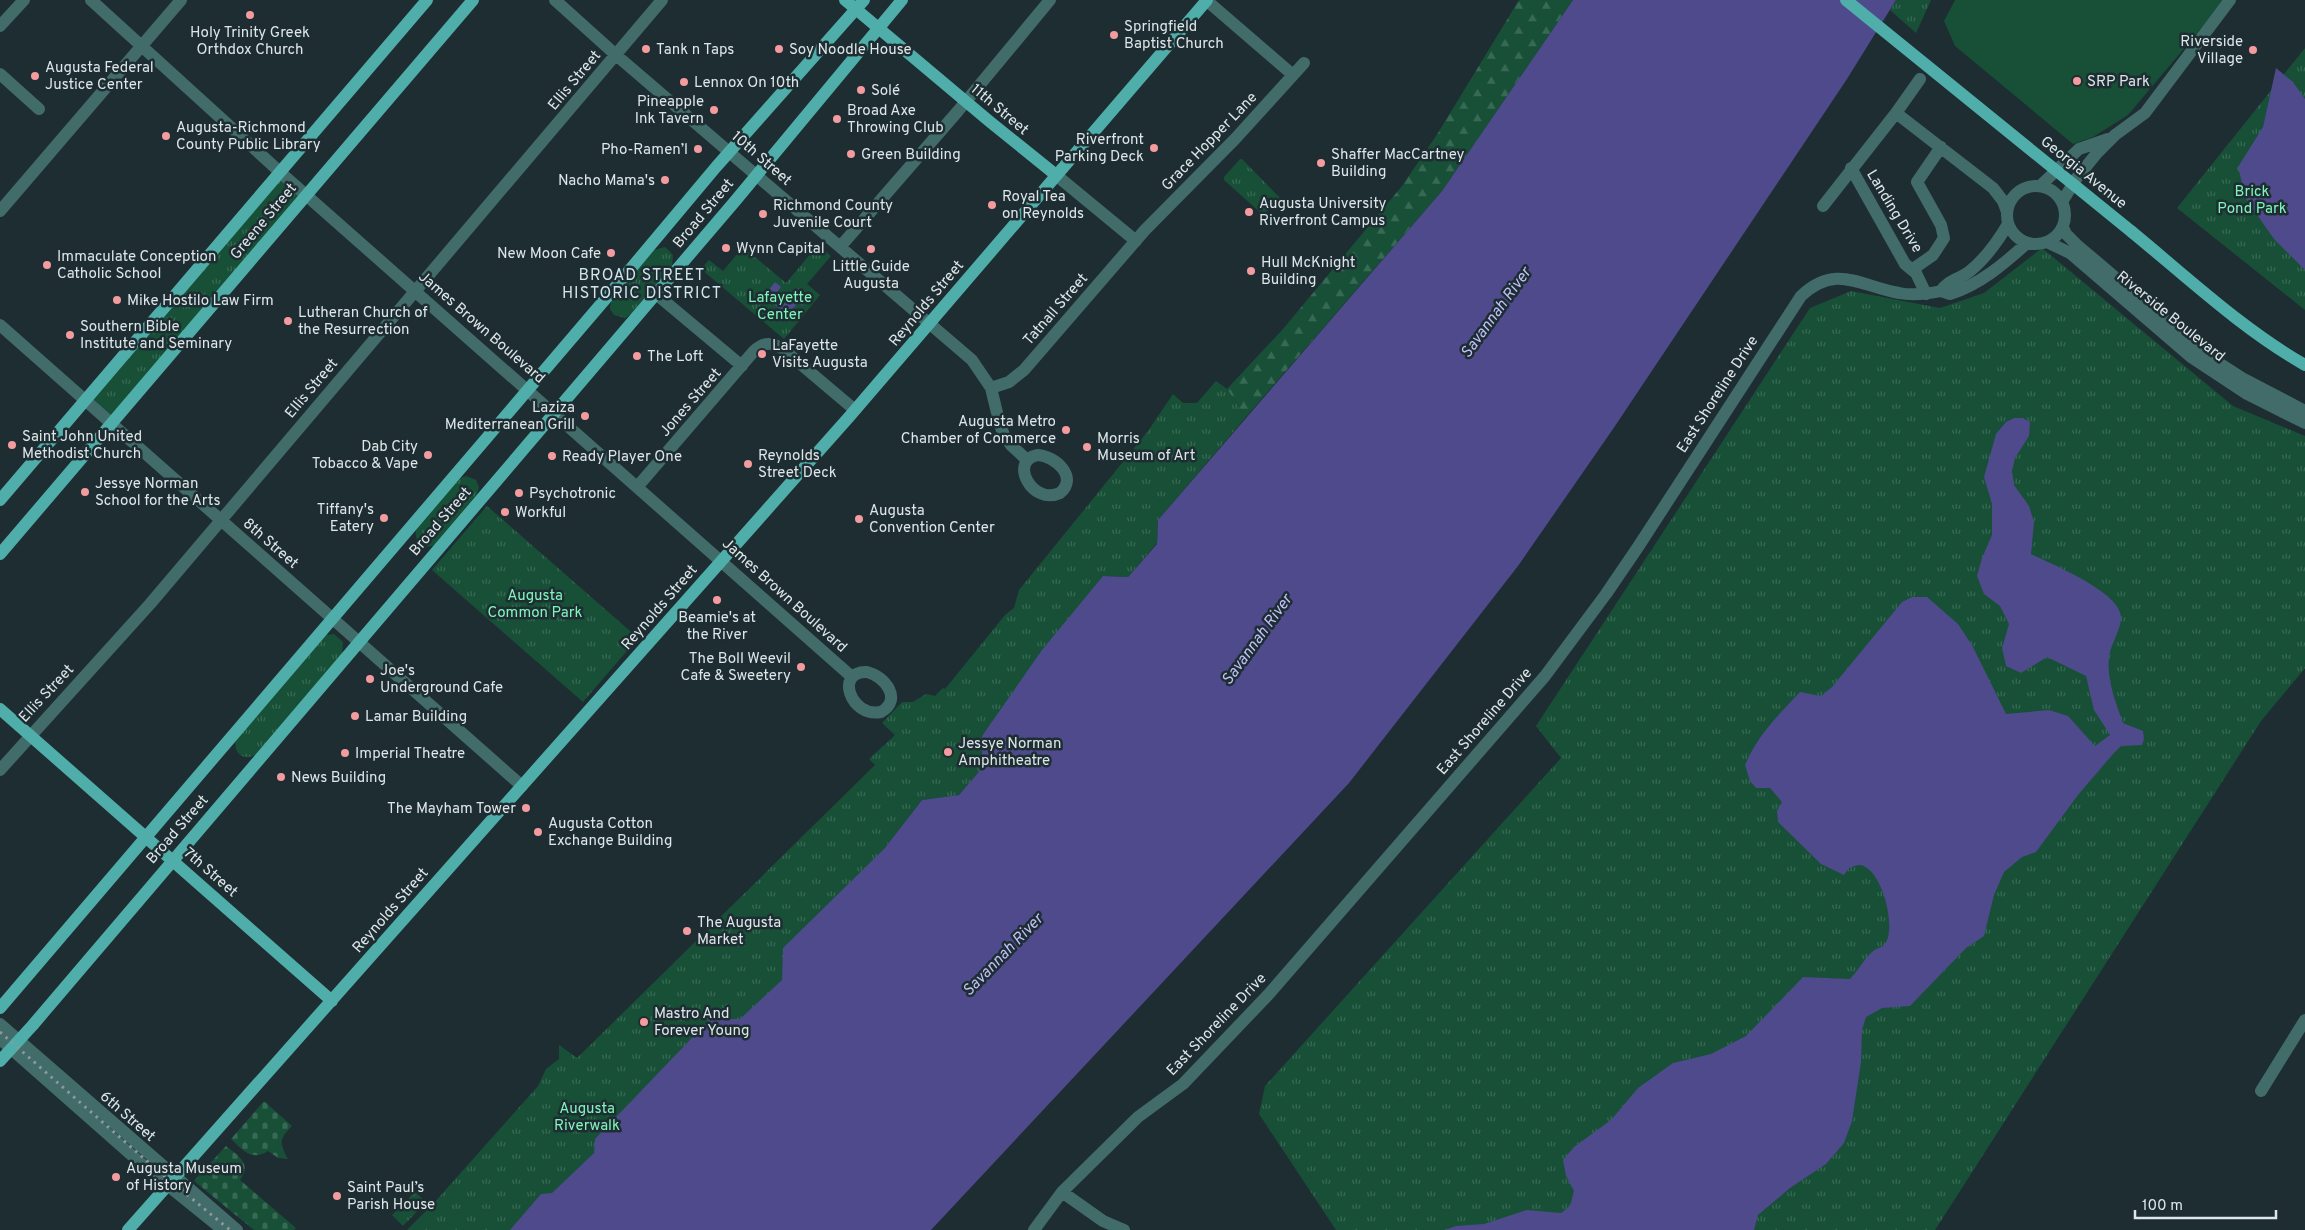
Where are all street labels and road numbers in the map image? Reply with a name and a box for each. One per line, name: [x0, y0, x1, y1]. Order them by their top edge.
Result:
street label: Ellis Street: [545, 47, 606, 115]
street label: 11th Street: [966, 80, 1032, 140]
street label: Grace Hopper Lane: [1158, 89, 1262, 195]
street label: 10th Street: [727, 128, 795, 191]
street label: Georgia Avenue: [2036, 133, 2130, 214]
street label: Landing Drive: [1861, 167, 1926, 257]
street label: Broad Street: [669, 175, 739, 253]
street label: Greene Street: [227, 180, 302, 264]
street label: Reynolds Street: [886, 257, 969, 351]
street label: James Brown Boulevard: [414, 268, 548, 388]
street label: Riverside Boulevard: [2112, 268, 2228, 367]
street label: Tatnall Street: [1020, 270, 1093, 350]
street label: East Shoreline Drive: [1673, 333, 1763, 457]
street label: Ellis Street: [282, 355, 343, 423]
street label: Jones Street: [656, 365, 726, 441]
street label: Broad Street: [406, 484, 476, 560]
street label: 8th Street: [238, 515, 302, 573]
street label: James Brown Boulevard: [718, 535, 850, 657]
street label: Reynolds Street: [618, 561, 702, 654]
street label: Ellis Street: [15, 661, 79, 727]
street label: East Shoreline Drive: [1433, 664, 1537, 780]
street label: Broad Street: [143, 792, 213, 868]
street label: 7th Street: [179, 844, 241, 902]
street label: Reynolds Street: [349, 864, 433, 957]
street label: East Shoreline Drive: [1163, 970, 1271, 1081]
street label: 6th Street: [95, 1088, 159, 1146]

